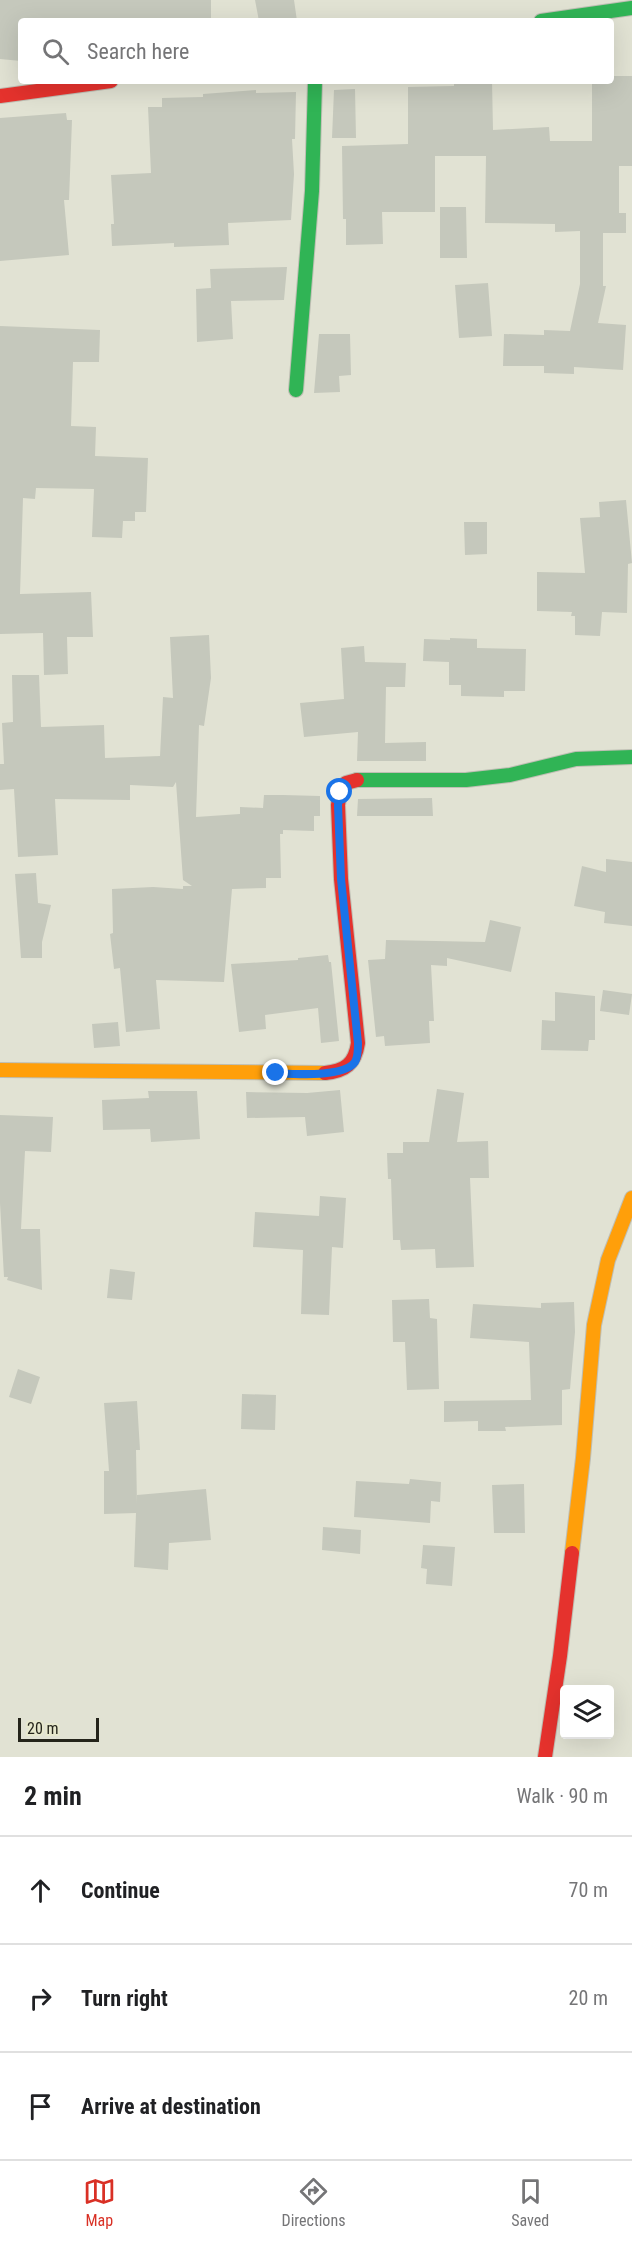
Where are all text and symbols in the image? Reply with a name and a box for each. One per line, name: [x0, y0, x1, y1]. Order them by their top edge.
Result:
search box: [18, 18, 614, 84]
icon: search: [39, 35, 72, 68]
text: Search here: [87, 39, 189, 64]
route start: [326, 778, 352, 804]
route end: [262, 1059, 288, 1085]
map controls: [560, 1685, 614, 1739]
button: layers: [560, 1685, 614, 1739]
scale bar: [18, 1715, 99, 1742]
text: 20 m: [27, 1719, 59, 1738]
text: 2 min: [24, 1781, 82, 1811]
text: Walk · 90 m: [516, 1784, 608, 1808]
icon: ahead: [24, 1874, 57, 1907]
text: Continue: [81, 1878, 160, 1903]
text: 70 m: [569, 1878, 608, 1902]
icon: right: [24, 1982, 57, 2015]
text: Turn right: [81, 1986, 168, 2011]
text: 20 m: [569, 1986, 608, 2010]
icon: arrive: [24, 2090, 57, 2123]
text: Arrive at destination: [81, 2094, 261, 2119]
tab: Map: [83, 2175, 116, 2230]
tab: Directions: [282, 2175, 345, 2230]
tab: Saved: [511, 2175, 549, 2230]

